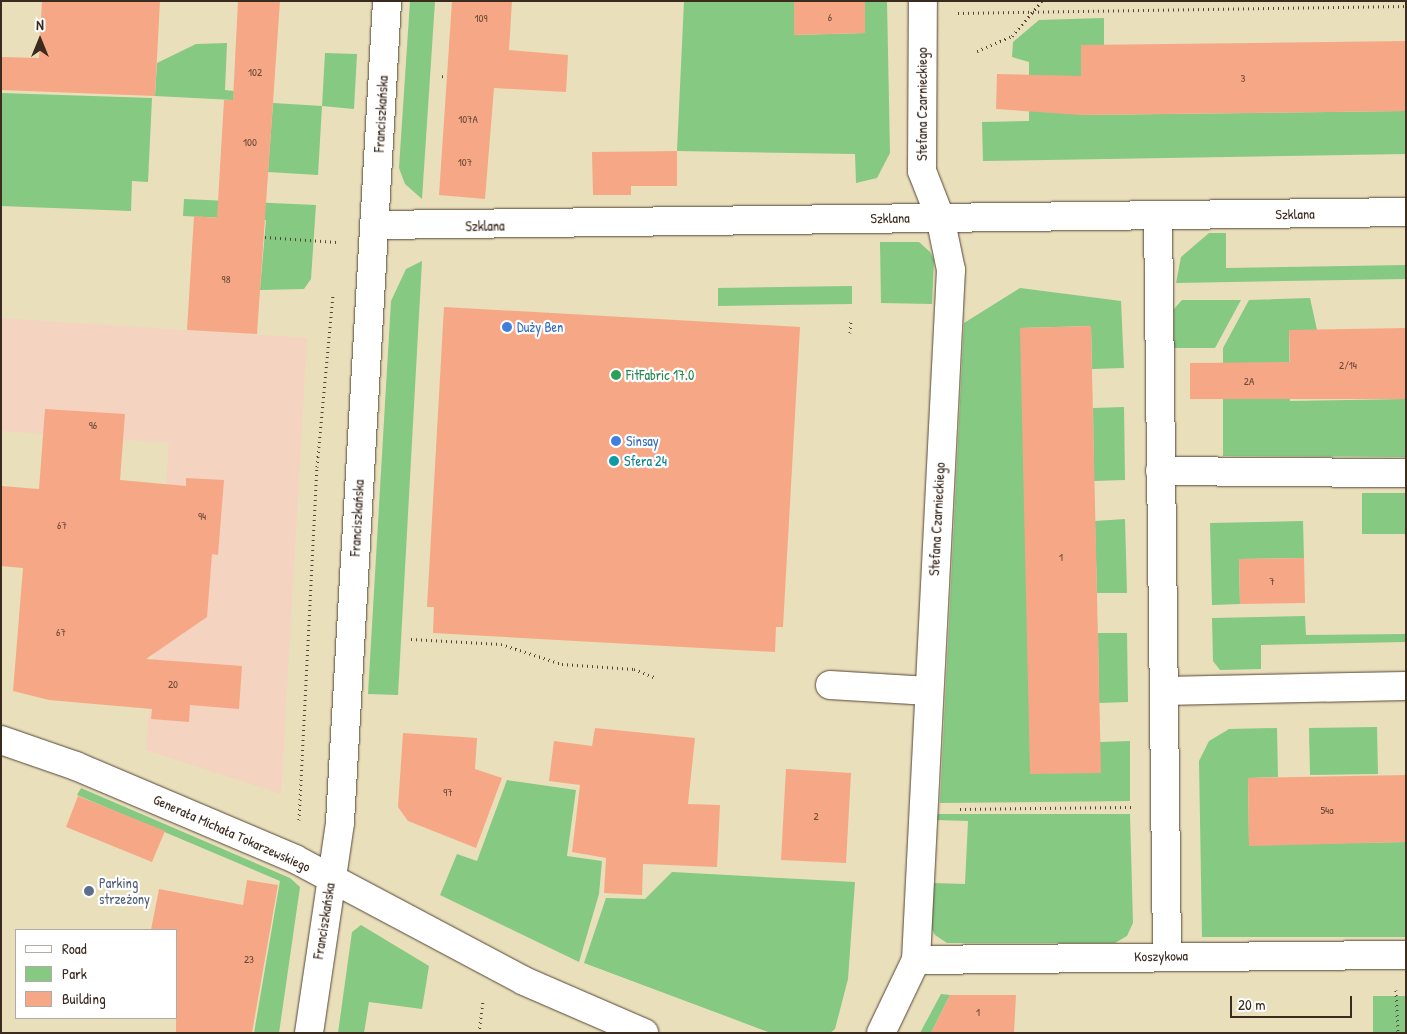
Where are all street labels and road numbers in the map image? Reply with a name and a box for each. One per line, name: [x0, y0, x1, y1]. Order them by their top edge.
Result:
street label: Stefana Czarnieckiego: [914, 47, 930, 161]
street label: Franciszkańska: [371, 75, 391, 153]
street label: Szklana: [1275, 205, 1315, 223]
street label: Szklana: [870, 209, 910, 227]
street label: Szklana: [465, 217, 505, 235]
street label: Stefana Czarnieckiego: [926, 462, 948, 576]
street label: Franciszkańska: [347, 479, 367, 557]
street label: Generała Michała Tokarzewskiego: [151, 791, 313, 875]
street label: Franciszkańska: [310, 882, 338, 960]
street label: Koszykowa: [1134, 947, 1188, 965]

